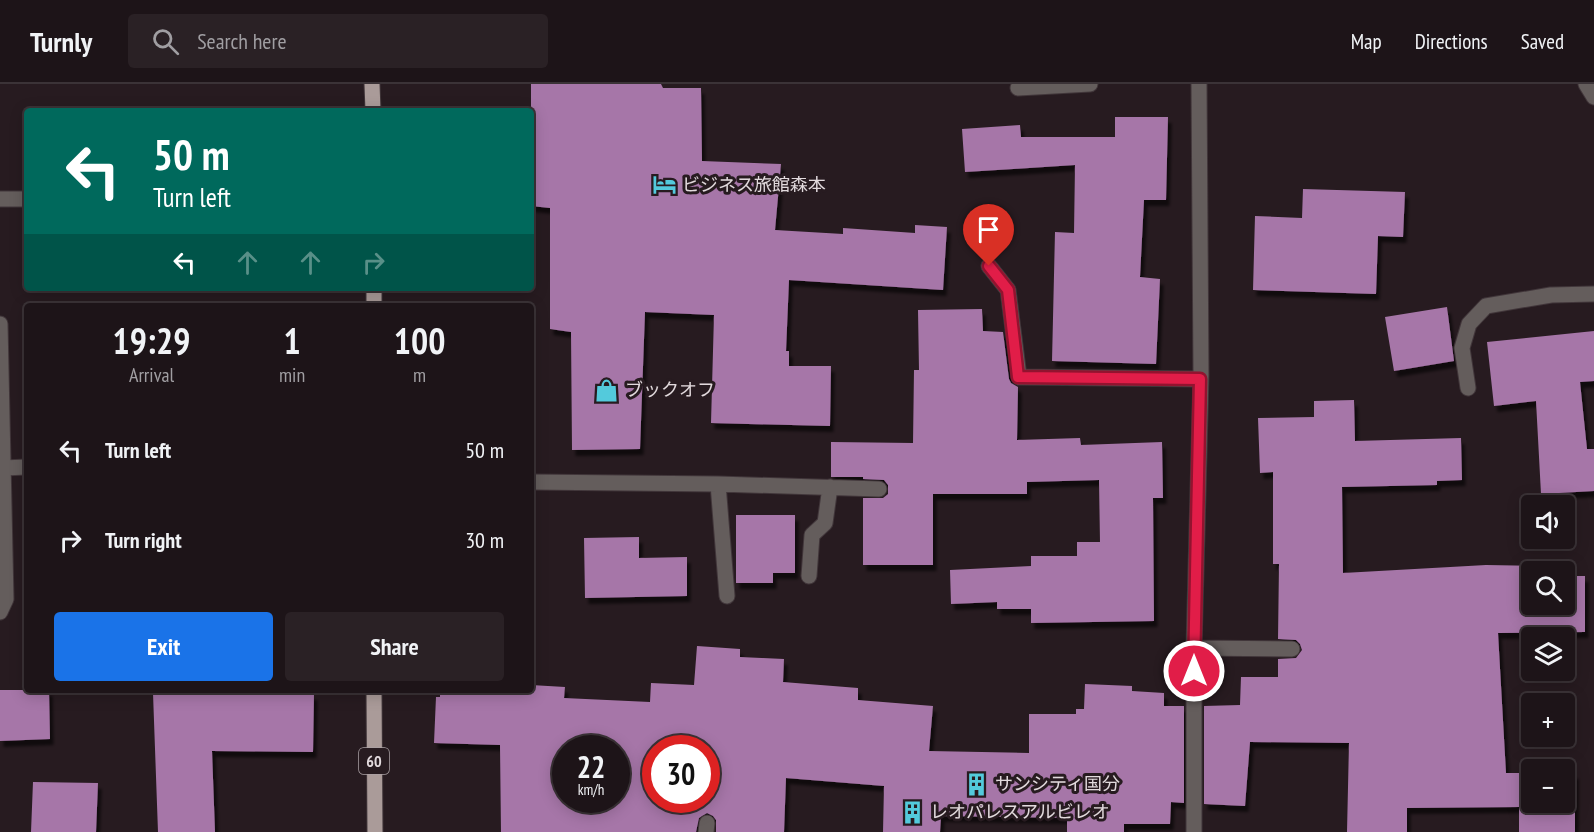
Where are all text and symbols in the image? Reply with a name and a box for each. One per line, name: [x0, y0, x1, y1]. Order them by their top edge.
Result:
search box: [128, 14, 548, 68]
text: Turnly: [30, 23, 92, 60]
icon: search: [149, 25, 182, 58]
text: Search here: [197, 27, 287, 55]
text: Map: [1351, 28, 1382, 55]
text: Directions: [1415, 28, 1488, 55]
text: Saved: [1521, 28, 1564, 55]
text: 50 m: [153, 127, 230, 182]
icon: left: [54, 132, 132, 210]
hotel icon: ビジネス旅館森本: [651, 172, 677, 198]
place label: ビジネス旅館森本: [682, 173, 826, 196]
text: Turn left: [153, 180, 231, 214]
pin: [963, 204, 1014, 266]
icon: arrive: [972, 213, 1005, 246]
icon: left: [168, 246, 201, 279]
icon: ahead: [231, 246, 264, 279]
icon: ahead: [294, 246, 327, 279]
icon: right: [357, 246, 390, 279]
text: 19:29: [113, 317, 190, 364]
text: 1: [283, 317, 301, 364]
text: 100: [394, 317, 445, 364]
text: Arrival: [129, 362, 174, 388]
text: min: [279, 362, 305, 388]
text: m: [413, 362, 426, 388]
shop icon: ブックオフ: [594, 377, 620, 403]
place label: ブックオフ: [625, 378, 715, 401]
icon: left: [54, 434, 87, 467]
text: Turn left: [105, 436, 171, 464]
text: 50 m: [465, 436, 504, 464]
map controls: [1521, 495, 1575, 813]
button: sound: [1521, 495, 1575, 549]
icon: right: [54, 524, 87, 557]
text: Turn right: [105, 526, 182, 554]
text: 30 m: [465, 526, 504, 554]
button: search: [1521, 561, 1575, 615]
button: Exit: [54, 612, 273, 681]
button: Share: [285, 612, 504, 681]
button: layers: [1521, 627, 1575, 681]
position arrow: [1162, 639, 1226, 703]
button: +: [1521, 693, 1575, 747]
speed limit sign: 30: [642, 735, 720, 813]
text: 22: [577, 747, 605, 786]
road number: 60: [359, 748, 389, 774]
button: −: [1521, 759, 1575, 813]
building icon: サンシティ国分: [964, 771, 990, 797]
place label: サンシティ国分: [995, 772, 1120, 795]
text: km/h: [578, 780, 604, 799]
building icon: レオパレスアルビレオ: [899, 799, 925, 825]
place label: レオパレスアルビレオ: [930, 800, 1110, 823]

